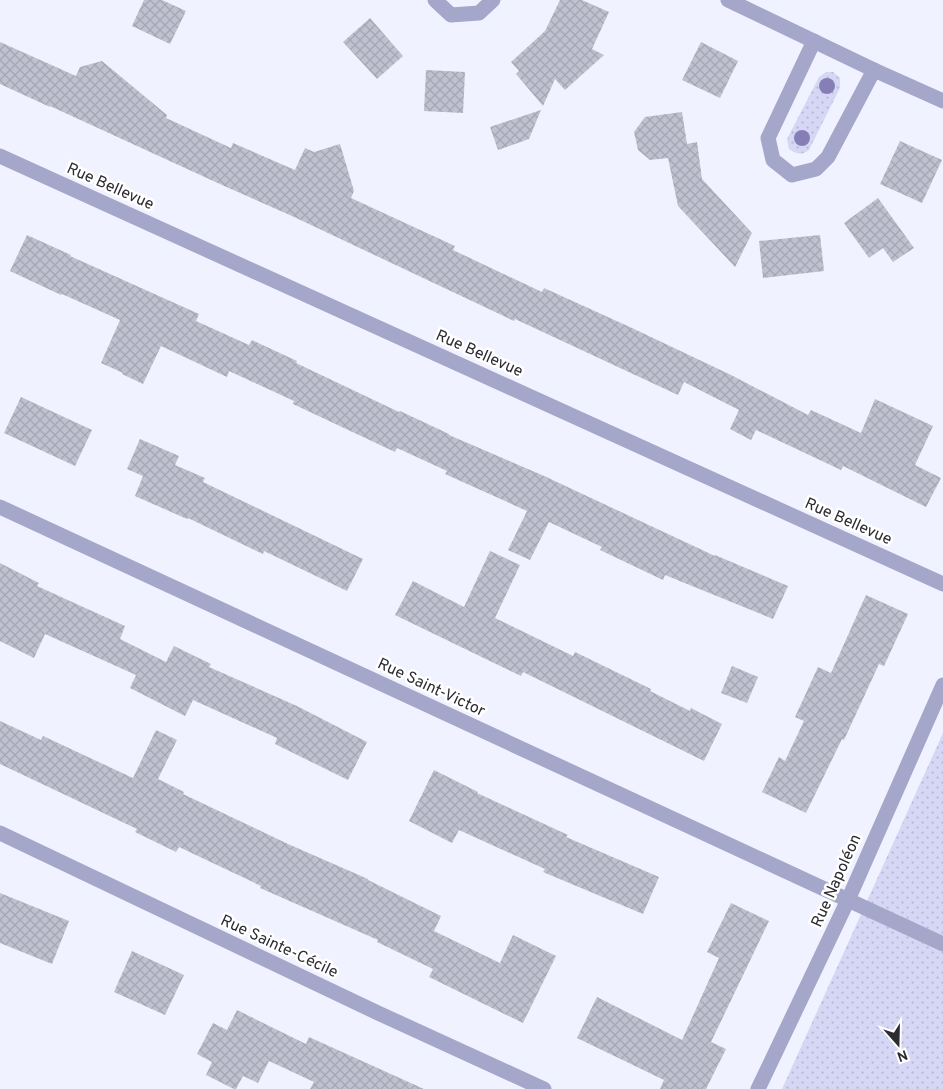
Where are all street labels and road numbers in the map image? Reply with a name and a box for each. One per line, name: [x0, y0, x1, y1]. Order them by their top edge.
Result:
street label: Rue Bellevue: [63, 159, 157, 215]
street label: Rue Bellevue: [432, 326, 526, 382]
street label: Rue Bellevue: [801, 494, 895, 550]
street label: Rue Saint-Victor: [374, 654, 488, 722]
street label: Rue Napoléon: [808, 831, 866, 931]
street label: Rue Sainte-Cécile: [217, 911, 341, 983]

